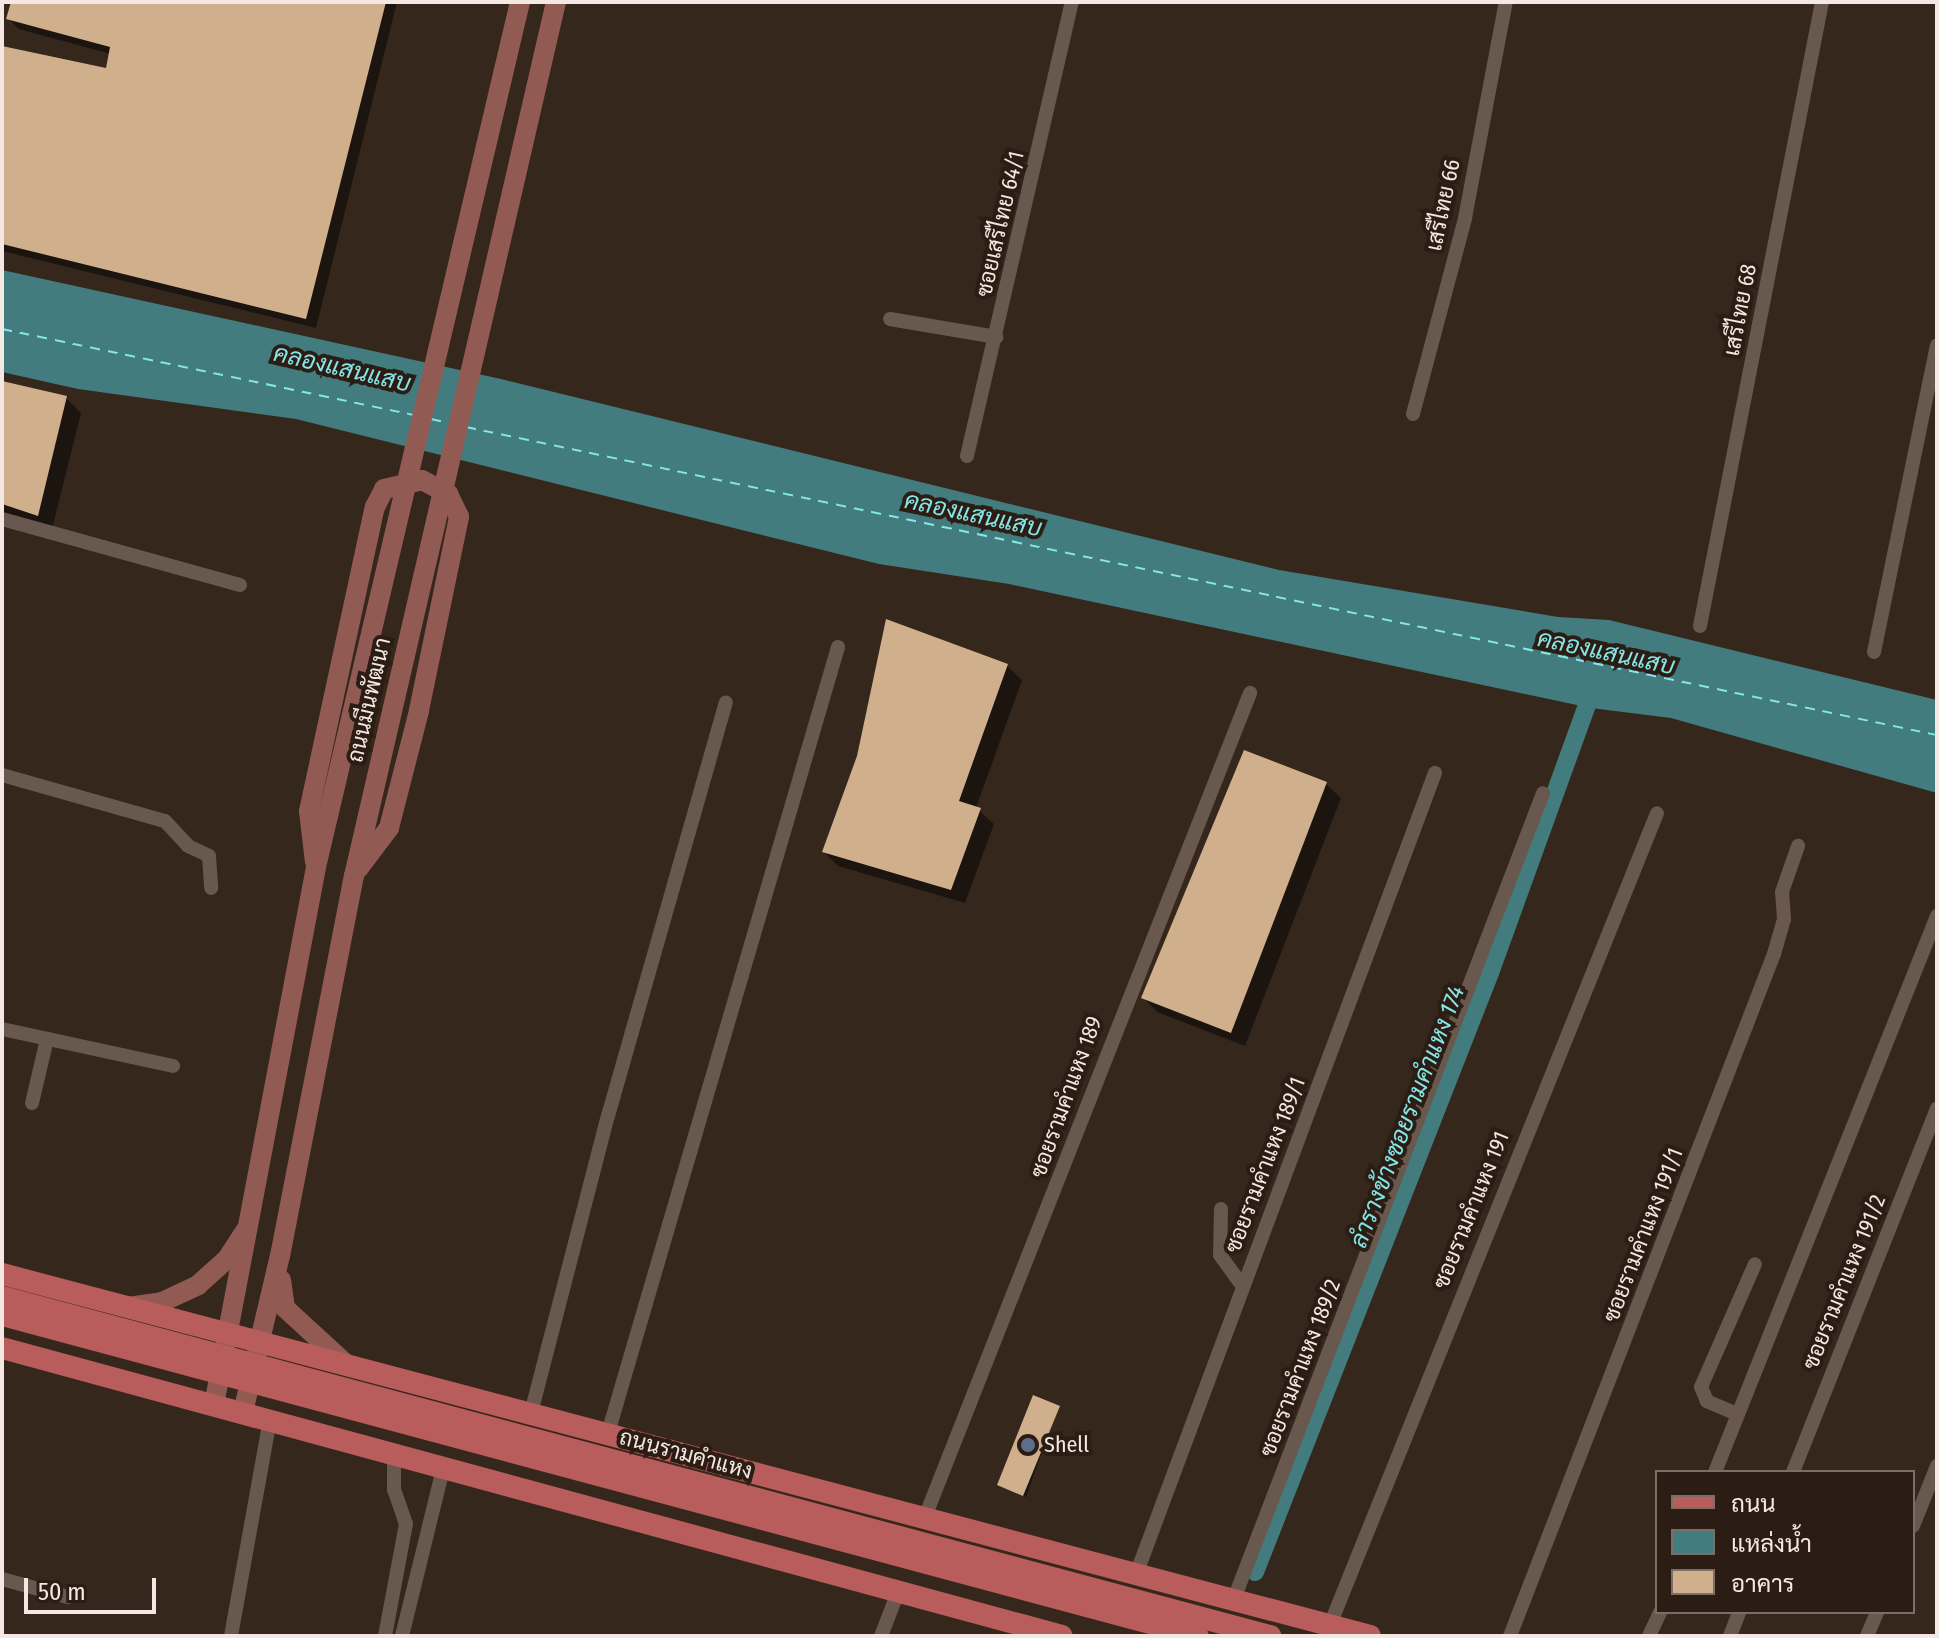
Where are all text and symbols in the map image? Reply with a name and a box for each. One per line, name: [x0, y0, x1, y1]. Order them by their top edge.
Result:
street label: ซอยเสรีไทย 64/1: [970, 149, 1030, 299]
street label: เสรีไทย 66: [1420, 157, 1466, 253]
street label: เสรีไทย 68: [1718, 262, 1762, 358]
water label: คลองแสนแสบ: [271, 339, 413, 399]
water label: คลองแสนแสบ: [902, 486, 1044, 544]
water label: คลองแสนแสบ: [1535, 624, 1677, 682]
street label: ถนนมีนพัฒนา: [342, 635, 396, 765]
water label: ลำรางข้างซอยรามคำแหง 174: [1345, 982, 1471, 1252]
street label: ซอยรามคำแหง 189: [1025, 1013, 1107, 1181]
street label: ซอยรามคำแหง 189/1: [1219, 1073, 1311, 1257]
street label: ซอยรามคำแหง 191: [1427, 1128, 1515, 1292]
street label: ซอยรามคำแหง 191/1: [1598, 1144, 1688, 1326]
street label: ซอยรามคำแหง 191/2: [1797, 1191, 1891, 1373]
street label: ซอยรามคำแหง 189/2: [1254, 1276, 1346, 1460]
street label: ถนนรามคำแหง: [617, 1424, 755, 1484]
place label: Shell: [1044, 1432, 1089, 1458]
marker: Shell: [1019, 1436, 1037, 1454]
legend: [1655, 1470, 1915, 1614]
text: ถนน: [1731, 1490, 1776, 1518]
text: แหล่งน้ำ: [1731, 1530, 1812, 1558]
scale bar: [28, 1562, 160, 1612]
text: อาคาร: [1731, 1570, 1794, 1598]
text: 50 m: [38, 1578, 86, 1606]

